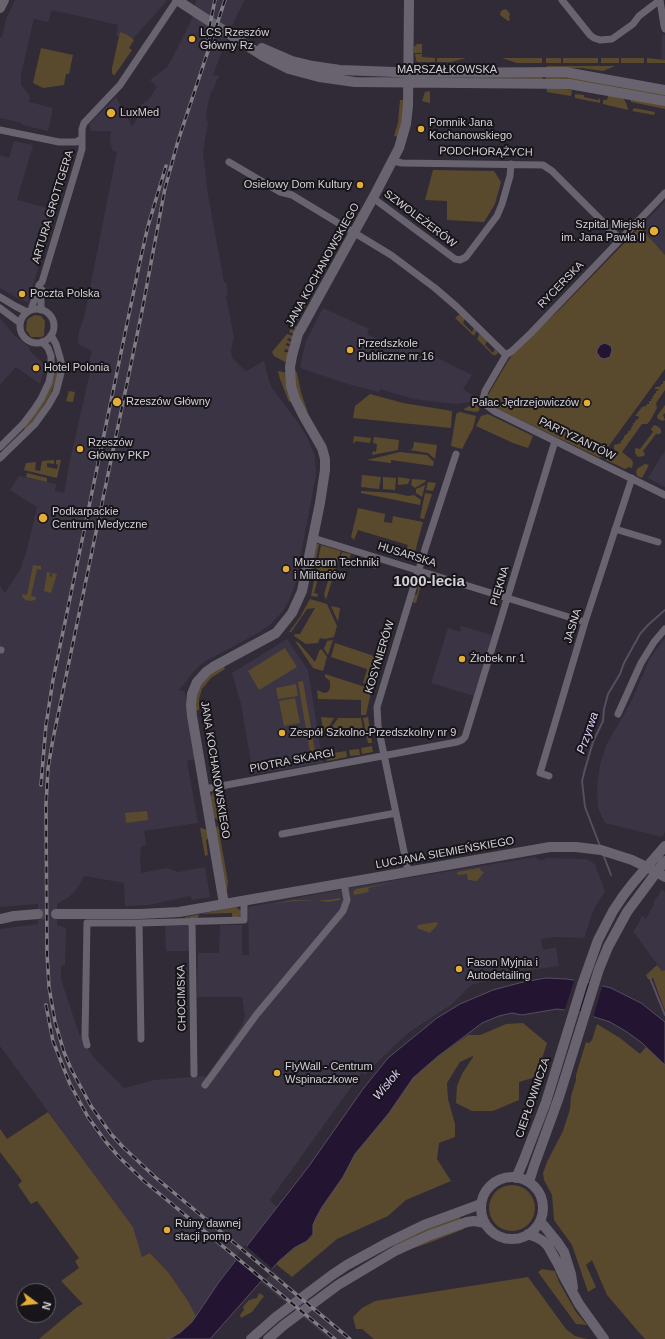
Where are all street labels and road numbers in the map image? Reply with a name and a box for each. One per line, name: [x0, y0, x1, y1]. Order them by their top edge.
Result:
street label: MARSZAŁKOWSKA: [397, 63, 497, 77]
street label: PODCHORĄŻYCH: [439, 145, 533, 159]
street label: ARTURA GROTTGERA: [29, 149, 77, 265]
street label: SZWOLEŻERÓW: [381, 187, 459, 251]
street label: JANA KOCHANOWSKIEGO: [283, 201, 363, 329]
street label: RYCERSKA: [535, 259, 587, 311]
street label: PARTYZANTÓW: [537, 415, 617, 463]
street label: HUSARSKA: [376, 540, 438, 570]
street label: PIĘKNA: [488, 565, 512, 607]
street label: JASNA: [562, 607, 584, 645]
street label: KOSYNIERÓW: [363, 619, 397, 695]
street label: JANA KOCHANOWSKIEGO: [198, 700, 232, 840]
street label: PIOTRA SKARGI: [249, 746, 335, 776]
street label: LUCJANA SIEMIEŃSKIEGO: [375, 834, 515, 872]
street label: CHOCIMSKA: [175, 965, 189, 1031]
street label: CIEPŁOWNICZA: [513, 1056, 553, 1140]

